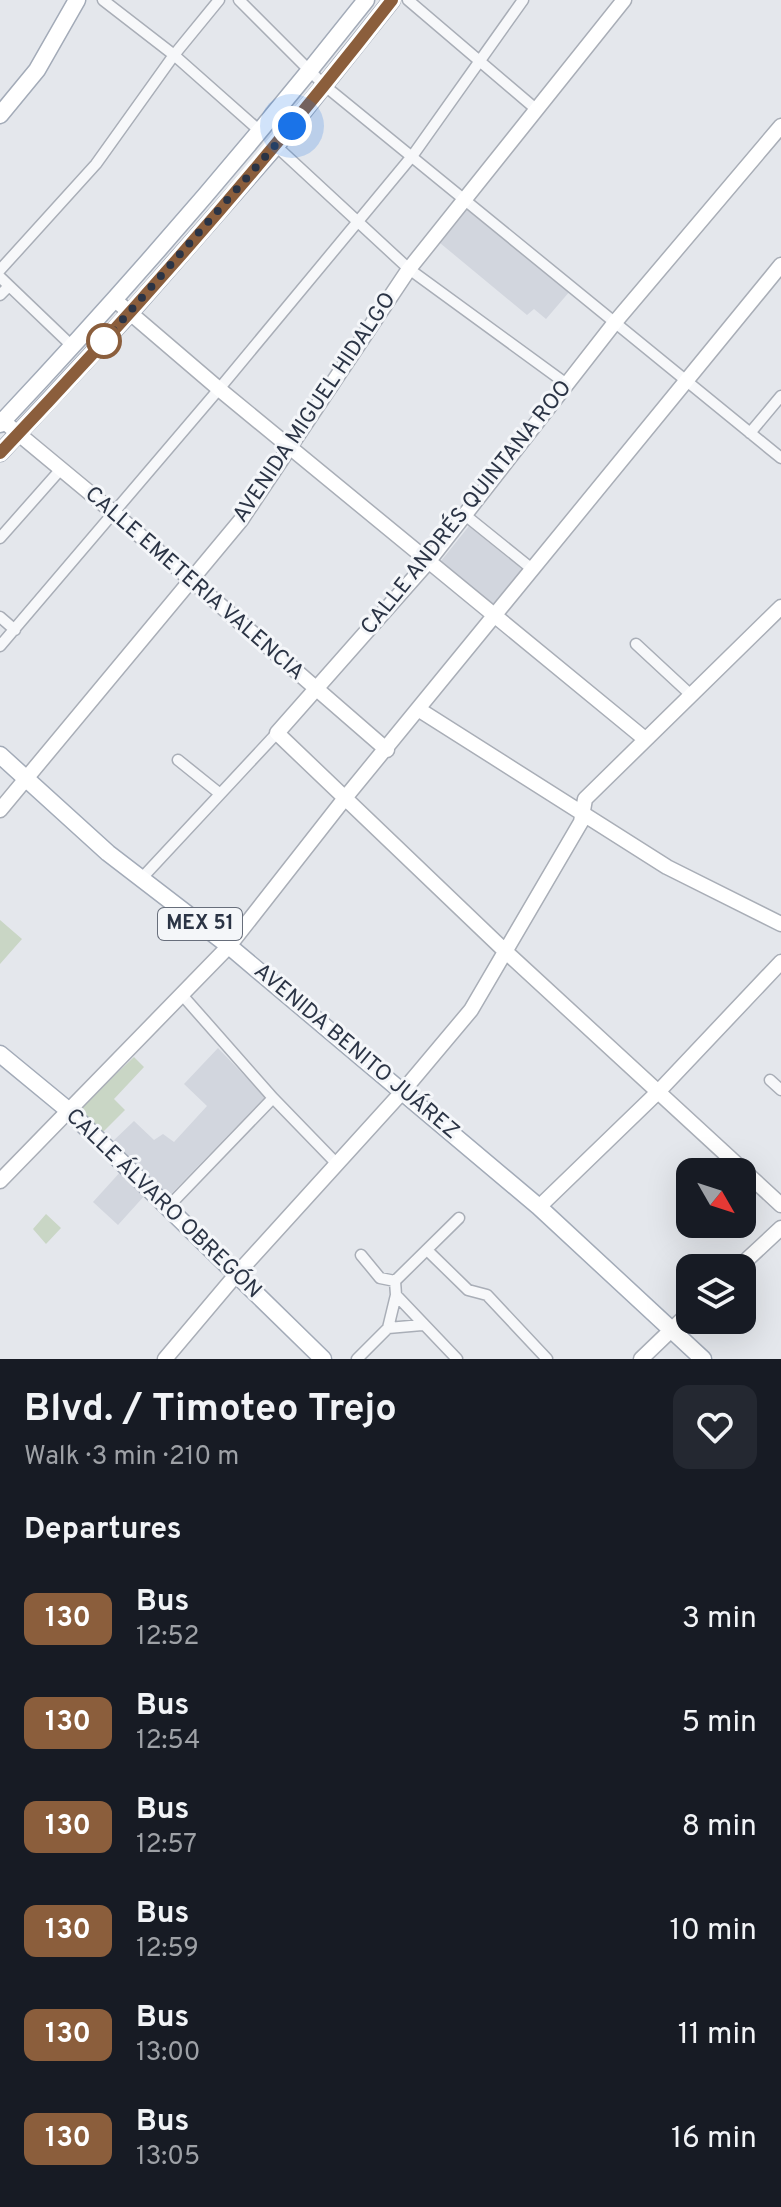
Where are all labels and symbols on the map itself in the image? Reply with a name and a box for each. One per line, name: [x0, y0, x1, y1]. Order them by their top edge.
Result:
your location: [272, 106, 312, 146]
street label: AVENIDA MIGUEL HIDALGO: [228, 288, 402, 528]
unlabelled marker: [87, 324, 121, 358]
street label: CALLE ANDRÉS QUINTANA ROO: [354, 374, 578, 641]
street label: CALLE EMETERIA VALENCIA: [79, 481, 309, 687]
road number: MEX 51: [158, 908, 242, 940]
street label: AVENIDA BENITO JUÁREZ: [248, 957, 465, 1146]
street label: CALLE ÁLVARO OBREGÓN: [59, 1101, 269, 1305]
north arrow: [676, 1158, 756, 1238]

